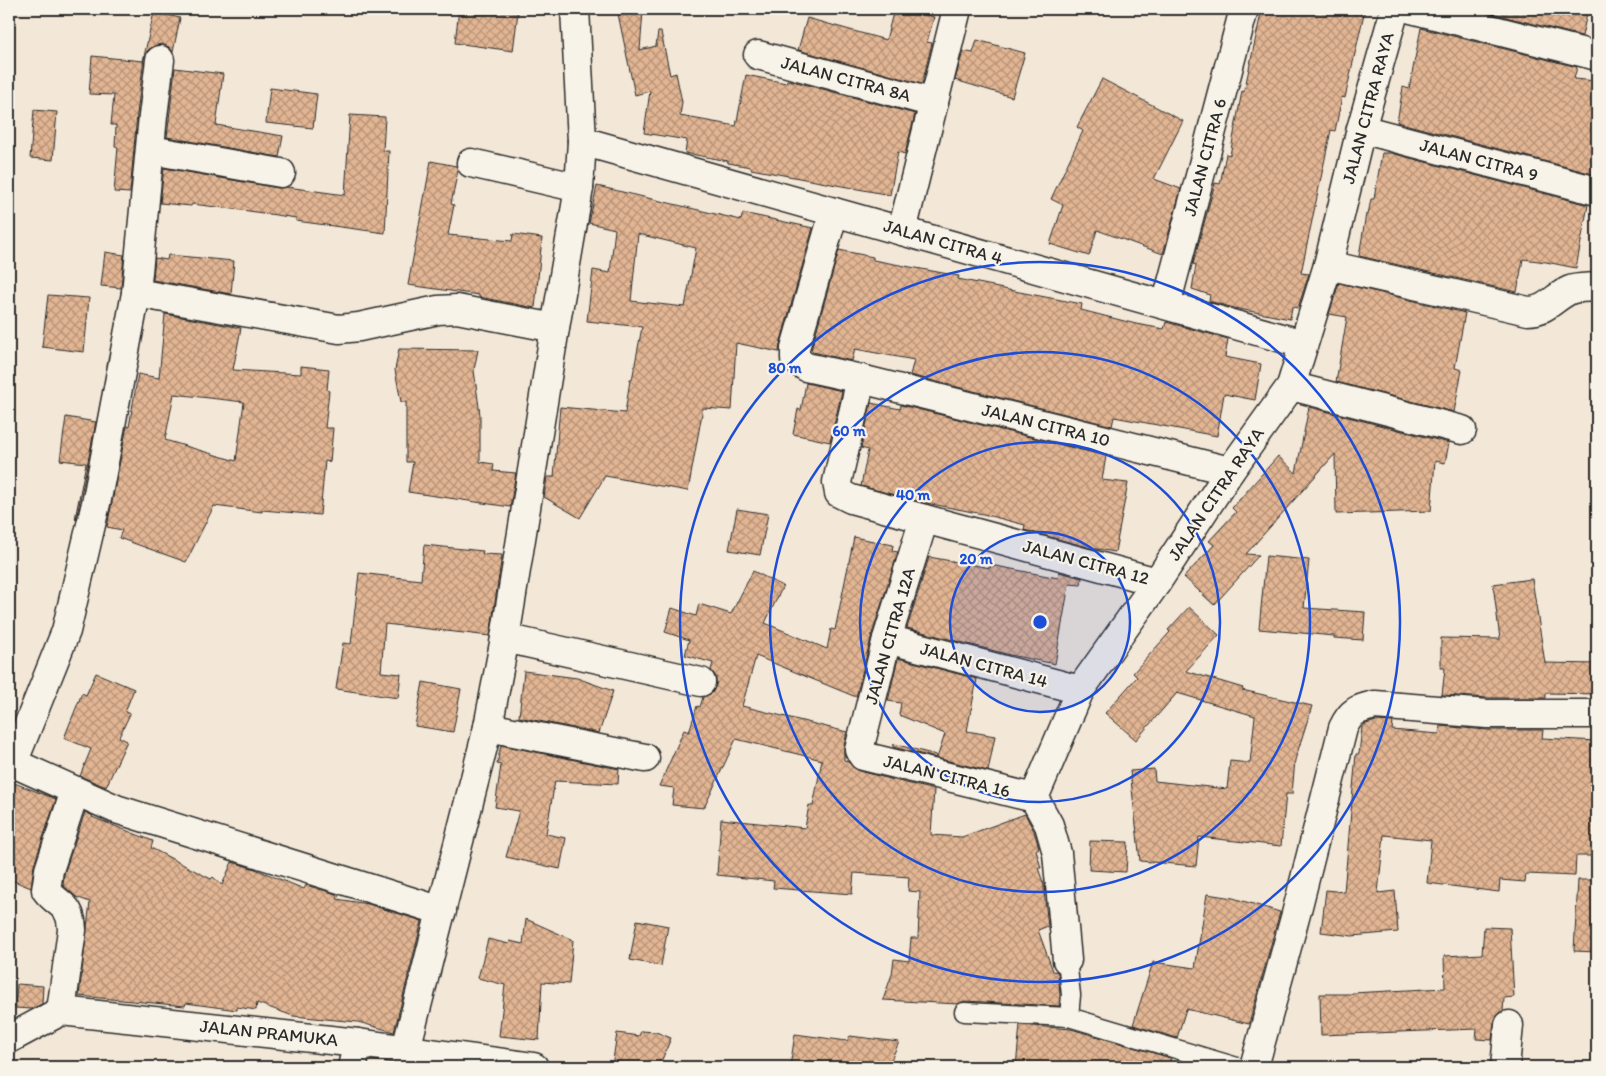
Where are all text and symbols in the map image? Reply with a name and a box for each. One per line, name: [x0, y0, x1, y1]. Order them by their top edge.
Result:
street label: JALAN CITRA RAYA: [1337, 29, 1399, 186]
street label: JALAN CITRA 8A: [779, 51, 914, 107]
street label: JALAN CITRA 6: [1179, 96, 1231, 218]
street label: JALAN CITRA 9: [1418, 134, 1540, 186]
street label: JALAN CITRA 4: [881, 215, 1005, 270]
text: 80 m: [768, 359, 802, 377]
street label: JALAN CITRA 10: [980, 398, 1112, 452]
text: 60 m: [832, 422, 866, 440]
street label: JALAN CITRA RAYA: [1163, 423, 1269, 565]
text: 40 m: [896, 486, 931, 504]
street label: JALAN CITRA 12: [1021, 535, 1152, 590]
text: 20 m: [959, 550, 993, 568]
street label: JALAN CITRA 12A: [860, 565, 920, 707]
centre of rings: [1031, 613, 1049, 631]
street label: JALAN CITRA 14: [918, 637, 1050, 693]
street label: JALAN CITRA 16: [881, 750, 1013, 802]
street label: JALAN PRAMUKA: [199, 1015, 340, 1051]

